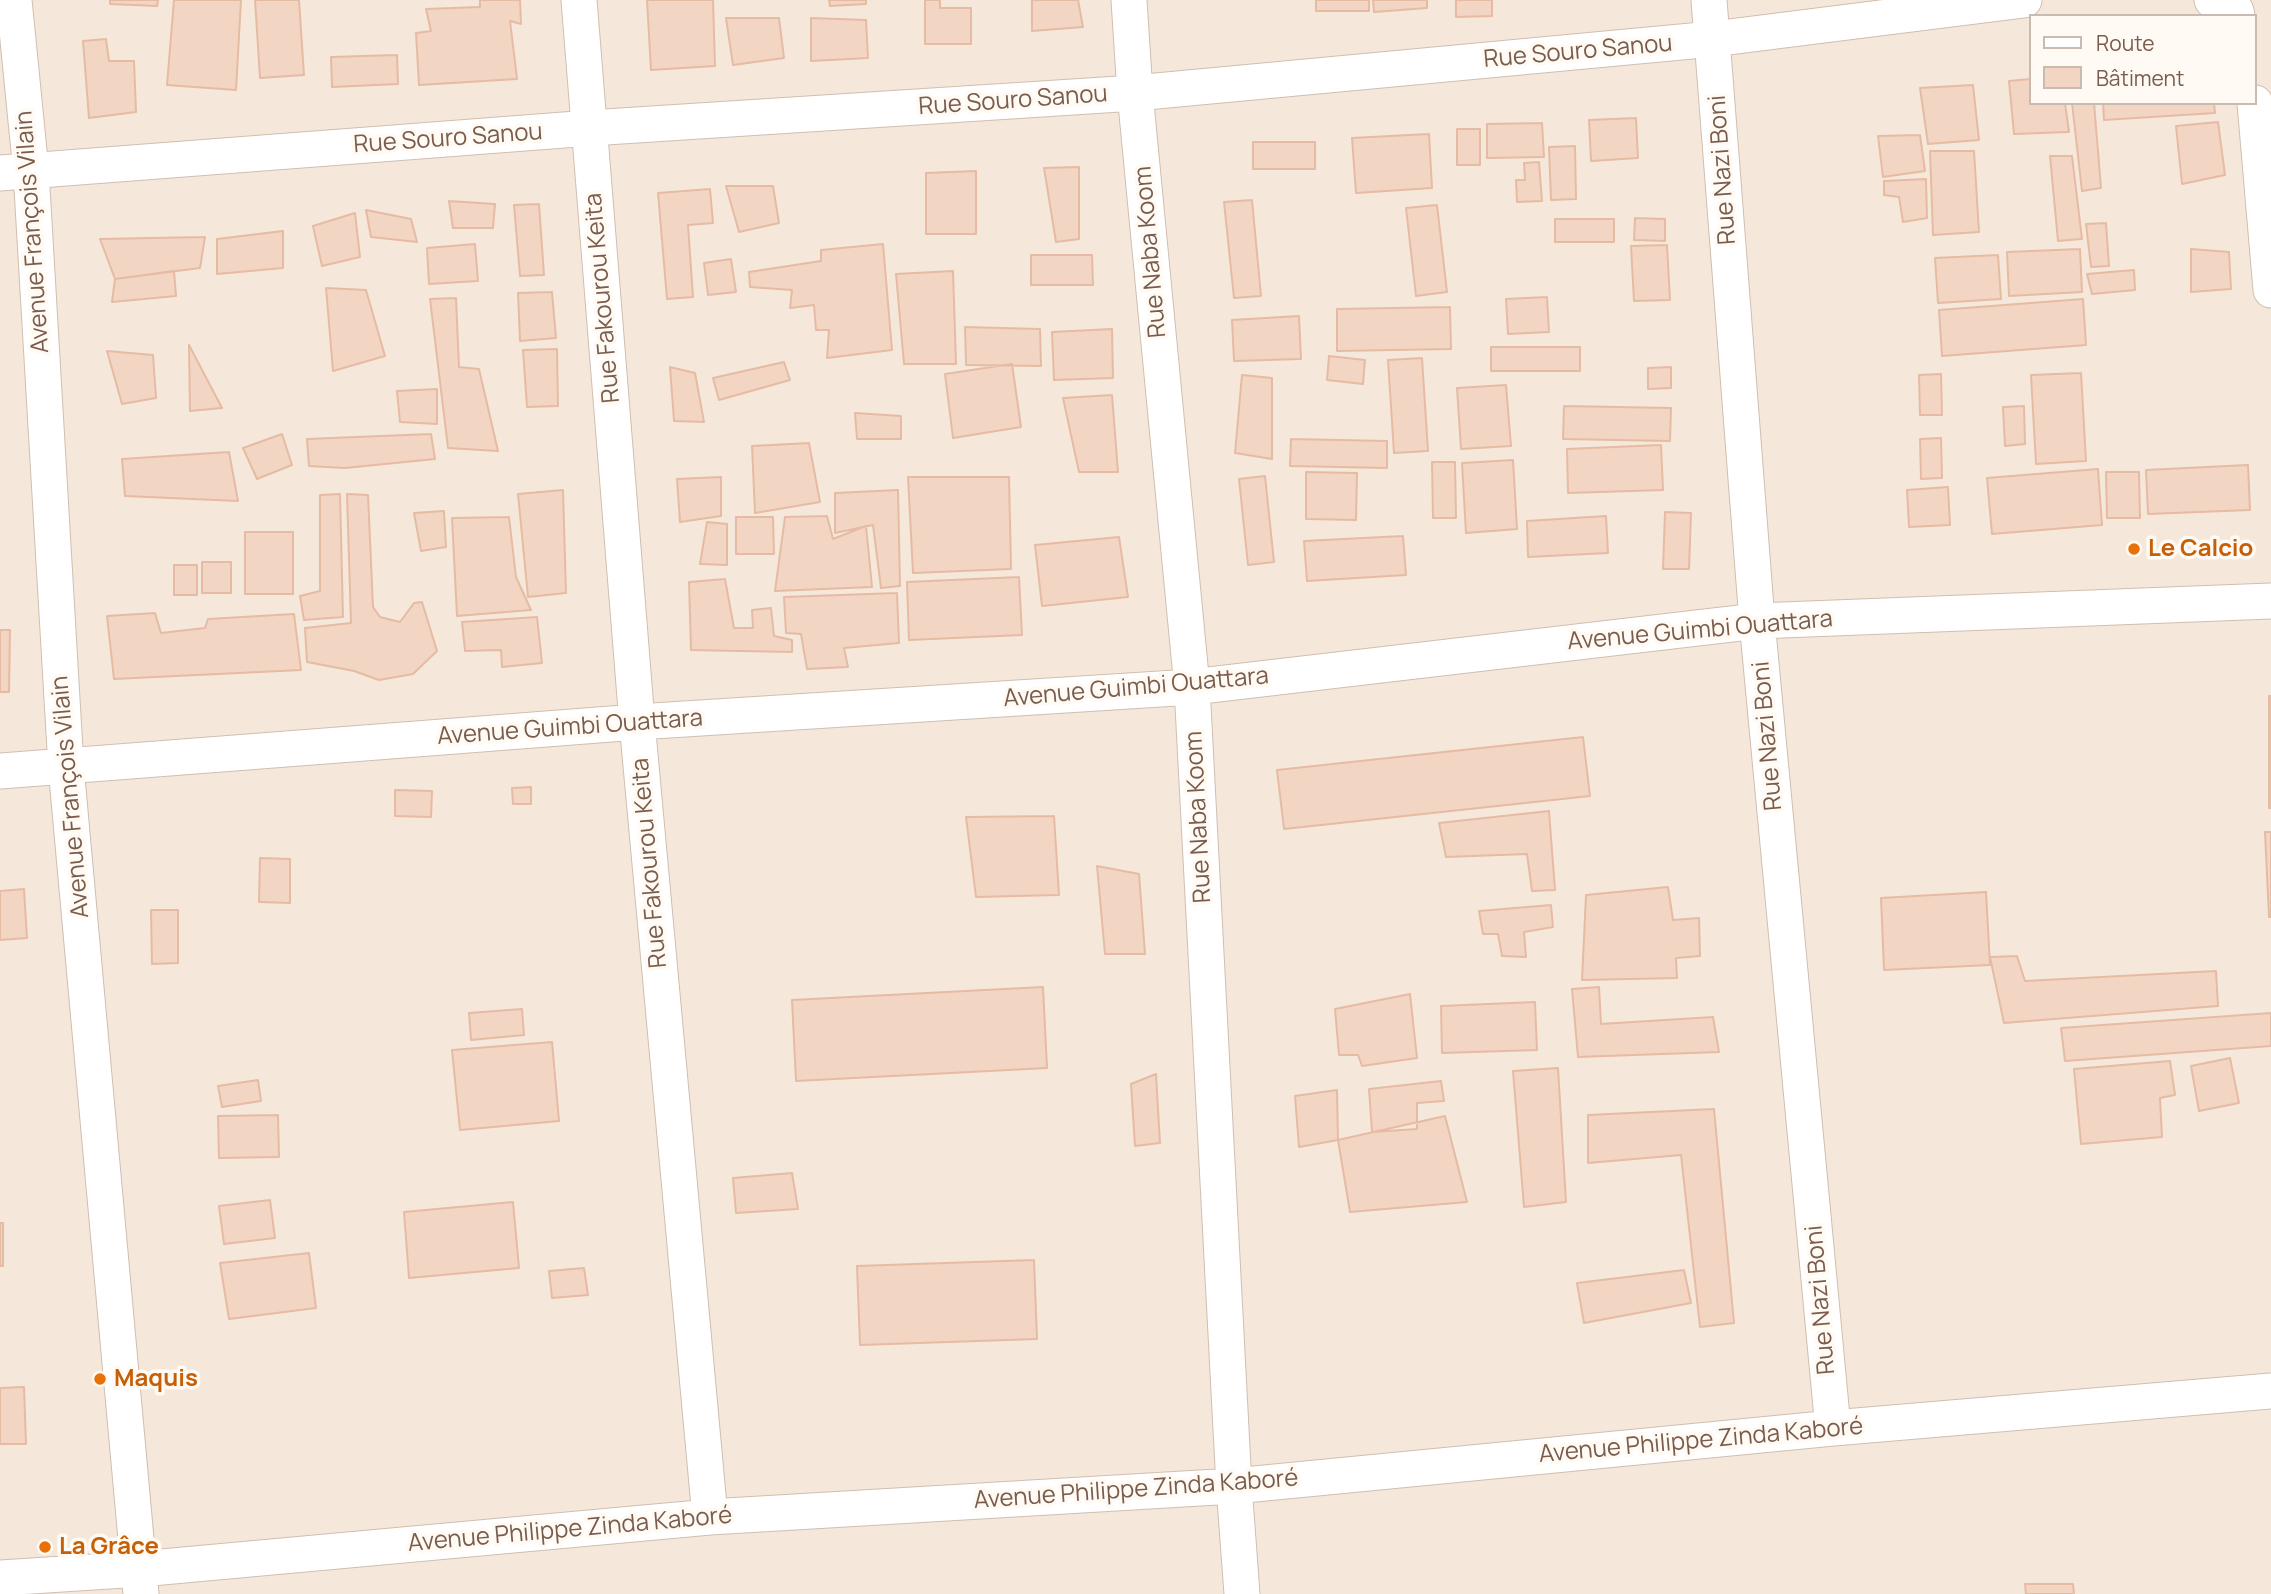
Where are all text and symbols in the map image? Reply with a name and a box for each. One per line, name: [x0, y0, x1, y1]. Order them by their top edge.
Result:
legend: [2030, 14, 2257, 105]
street label: Rue Souro Sanou: [1482, 29, 1674, 75]
text: Route: [2096, 29, 2154, 57]
text: Bâtiment: [2096, 64, 2184, 92]
street label: Rue Souro Sanou: [917, 80, 1109, 122]
street label: Rue Nazi Boni: [1703, 94, 1743, 246]
street label: Avenue François Vilain: [10, 110, 56, 354]
street label: Rue Souro Sanou: [352, 118, 544, 160]
street label: Rue Naba Koom: [1129, 165, 1173, 339]
street label: Rue Fakourou Keita: [579, 192, 627, 404]
place label: Le Calcio: [2148, 535, 2253, 563]
marker: Le Calcio: [2126, 541, 2142, 557]
street label: Avenue Guimbi Ouattara: [1566, 605, 1834, 657]
street label: Rue Nazi Boni: [1747, 660, 1789, 812]
street label: Avenue Guimbi Ouattara: [1002, 662, 1270, 714]
street label: Avenue François Vilain: [46, 675, 96, 919]
street label: Avenue Guimbi Ouattara: [436, 704, 704, 752]
street label: Rue Naba Koom: [1180, 730, 1218, 904]
street label: Rue Fakourou Keita: [626, 757, 674, 969]
street label: Rue Nazi Boni: [1800, 1224, 1842, 1376]
place label: Maquis: [114, 1365, 198, 1393]
marker: Maquis: [92, 1371, 108, 1387]
street label: Avenue Philippe Zinda Kaboré: [1538, 1412, 1864, 1470]
street label: Avenue Philippe Zinda Kaboré: [973, 1464, 1299, 1516]
street label: Avenue Philippe Zinda Kaboré: [407, 1501, 733, 1559]
place label: La Grâce: [59, 1533, 159, 1561]
marker: La Grâce: [37, 1539, 53, 1555]

